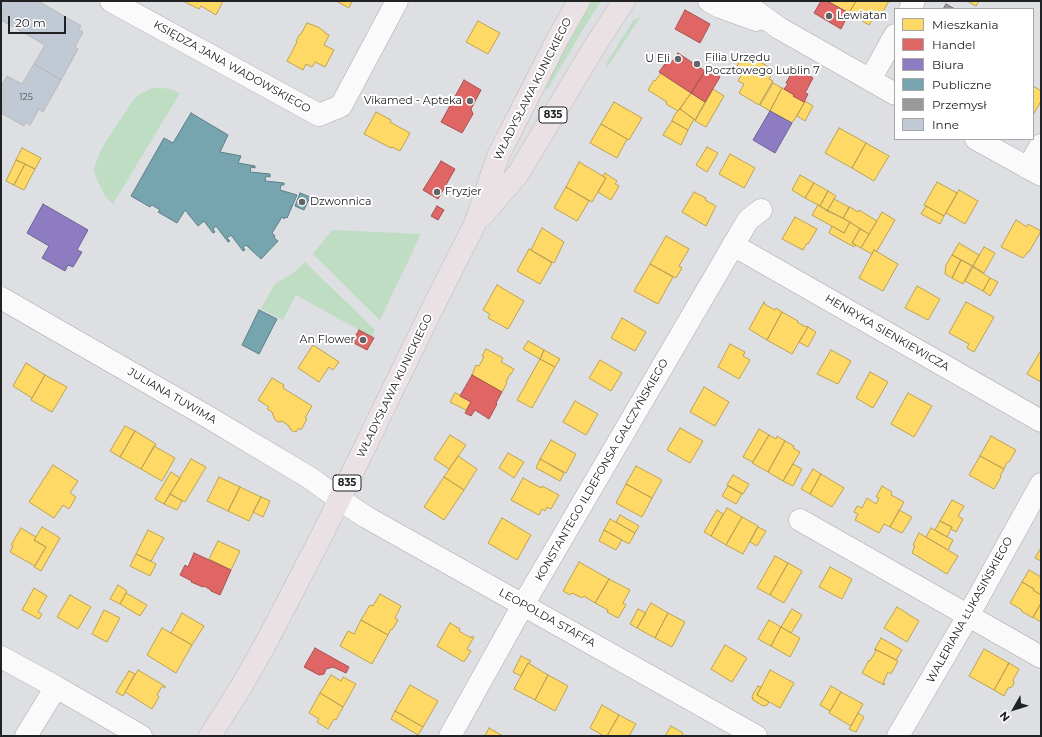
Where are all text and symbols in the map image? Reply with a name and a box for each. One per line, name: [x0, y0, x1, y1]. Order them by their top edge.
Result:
scale bar: [10, 8, 68, 34]
legend: [894, 8, 1034, 140]
place label: Lewiatan: [837, 9, 887, 23]
marker: Lewiatan: [824, 11, 834, 21]
text: 20 m: [15, 15, 46, 30]
street label: WŁADYSŁAWA KUNICKIEGO: [491, 15, 575, 163]
text: Mieszkania: [932, 17, 998, 32]
street label: KSIĘDZA JANA WADOWSKIEGO: [151, 18, 313, 116]
text: Handel: [932, 37, 976, 52]
place label: Filia Urzędu Pocztowego Lublin 7: [705, 51, 820, 77]
place label: U Eli: [645, 52, 670, 66]
marker: U Eli: [673, 54, 683, 64]
text: Biura: [932, 57, 964, 72]
marker: Filia Urzędu Pocztowego Lublin 7: [692, 59, 702, 69]
text: Publiczne: [932, 77, 991, 92]
house number: 125: [19, 92, 33, 102]
place label: Vikamed - Apteka: [364, 94, 462, 108]
marker: Vikamed - Apteka: [465, 96, 475, 106]
text: Przemysł: [932, 97, 987, 112]
road number: 835: [539, 107, 567, 123]
text: Inne: [932, 117, 959, 132]
place label: Fryzjer: [445, 185, 482, 199]
marker: Fryzjer: [432, 187, 442, 197]
place label: Dzwonnica: [310, 195, 372, 209]
marker: Dzwonnica: [297, 197, 307, 207]
street label: HENRYKA SIENKIEWICZA: [823, 292, 951, 374]
street label: WŁADYSŁAWA KUNICKIEGO: [354, 312, 436, 460]
place label: An Flower: [300, 333, 355, 347]
marker: An Flower: [358, 335, 368, 345]
street label: KONSTANTEGO ILDEFONSA GAŁCZYŃSKIEGO: [533, 356, 671, 584]
street label: JULIANA TUWIMA: [125, 365, 219, 427]
road number: 835: [333, 475, 361, 491]
street label: WALERIANA ŁUKASIŃSKIEGO: [924, 535, 1016, 685]
street label: LEOPOLDA STAFFA: [496, 586, 598, 650]
north arrow: [994, 689, 1034, 729]
text: N: [996, 709, 1013, 724]

